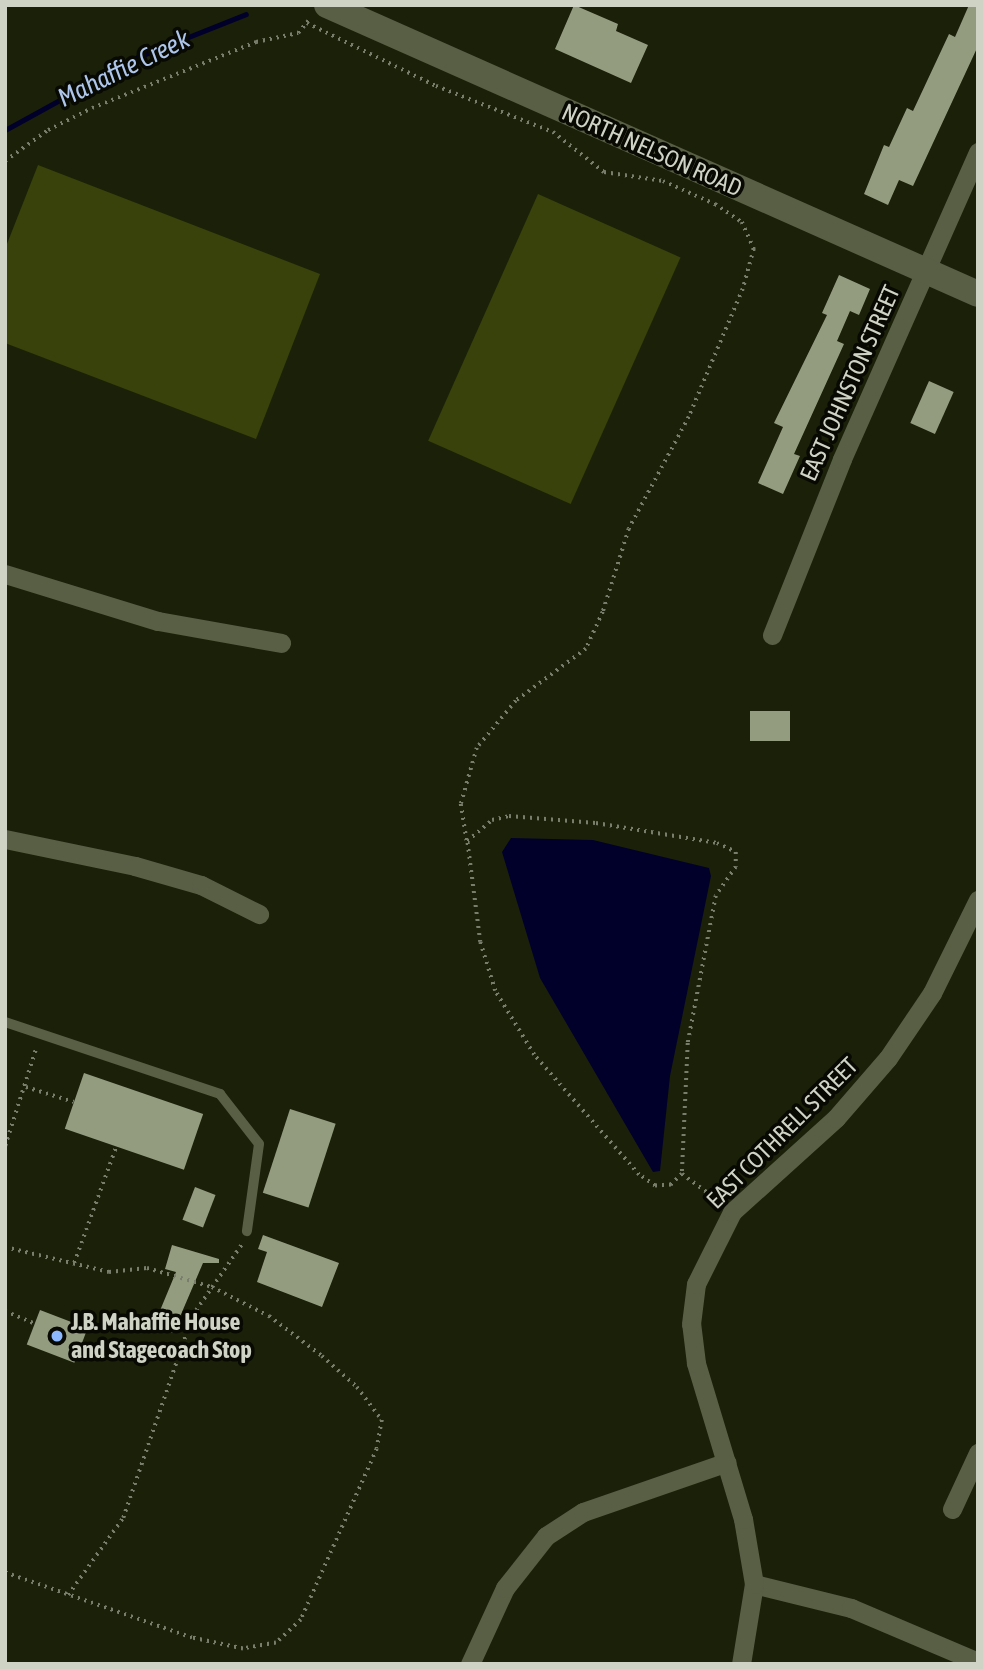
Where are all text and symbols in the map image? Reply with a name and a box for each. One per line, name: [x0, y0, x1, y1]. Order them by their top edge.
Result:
water label: Mahaffie Creek: [53, 24, 195, 114]
street label: NORTH NELSON ROAD: [557, 97, 747, 203]
street label: EAST JOHNSTON STREET: [794, 281, 906, 485]
street label: EAST COTHRELL STREET: [700, 1051, 864, 1215]
place label: J.B. Mahaffie House and Stagecoach Stop: [71, 1308, 252, 1364]
marker: J.B. Mahaffie House and Stagecoach Stop: [49, 1328, 65, 1344]

